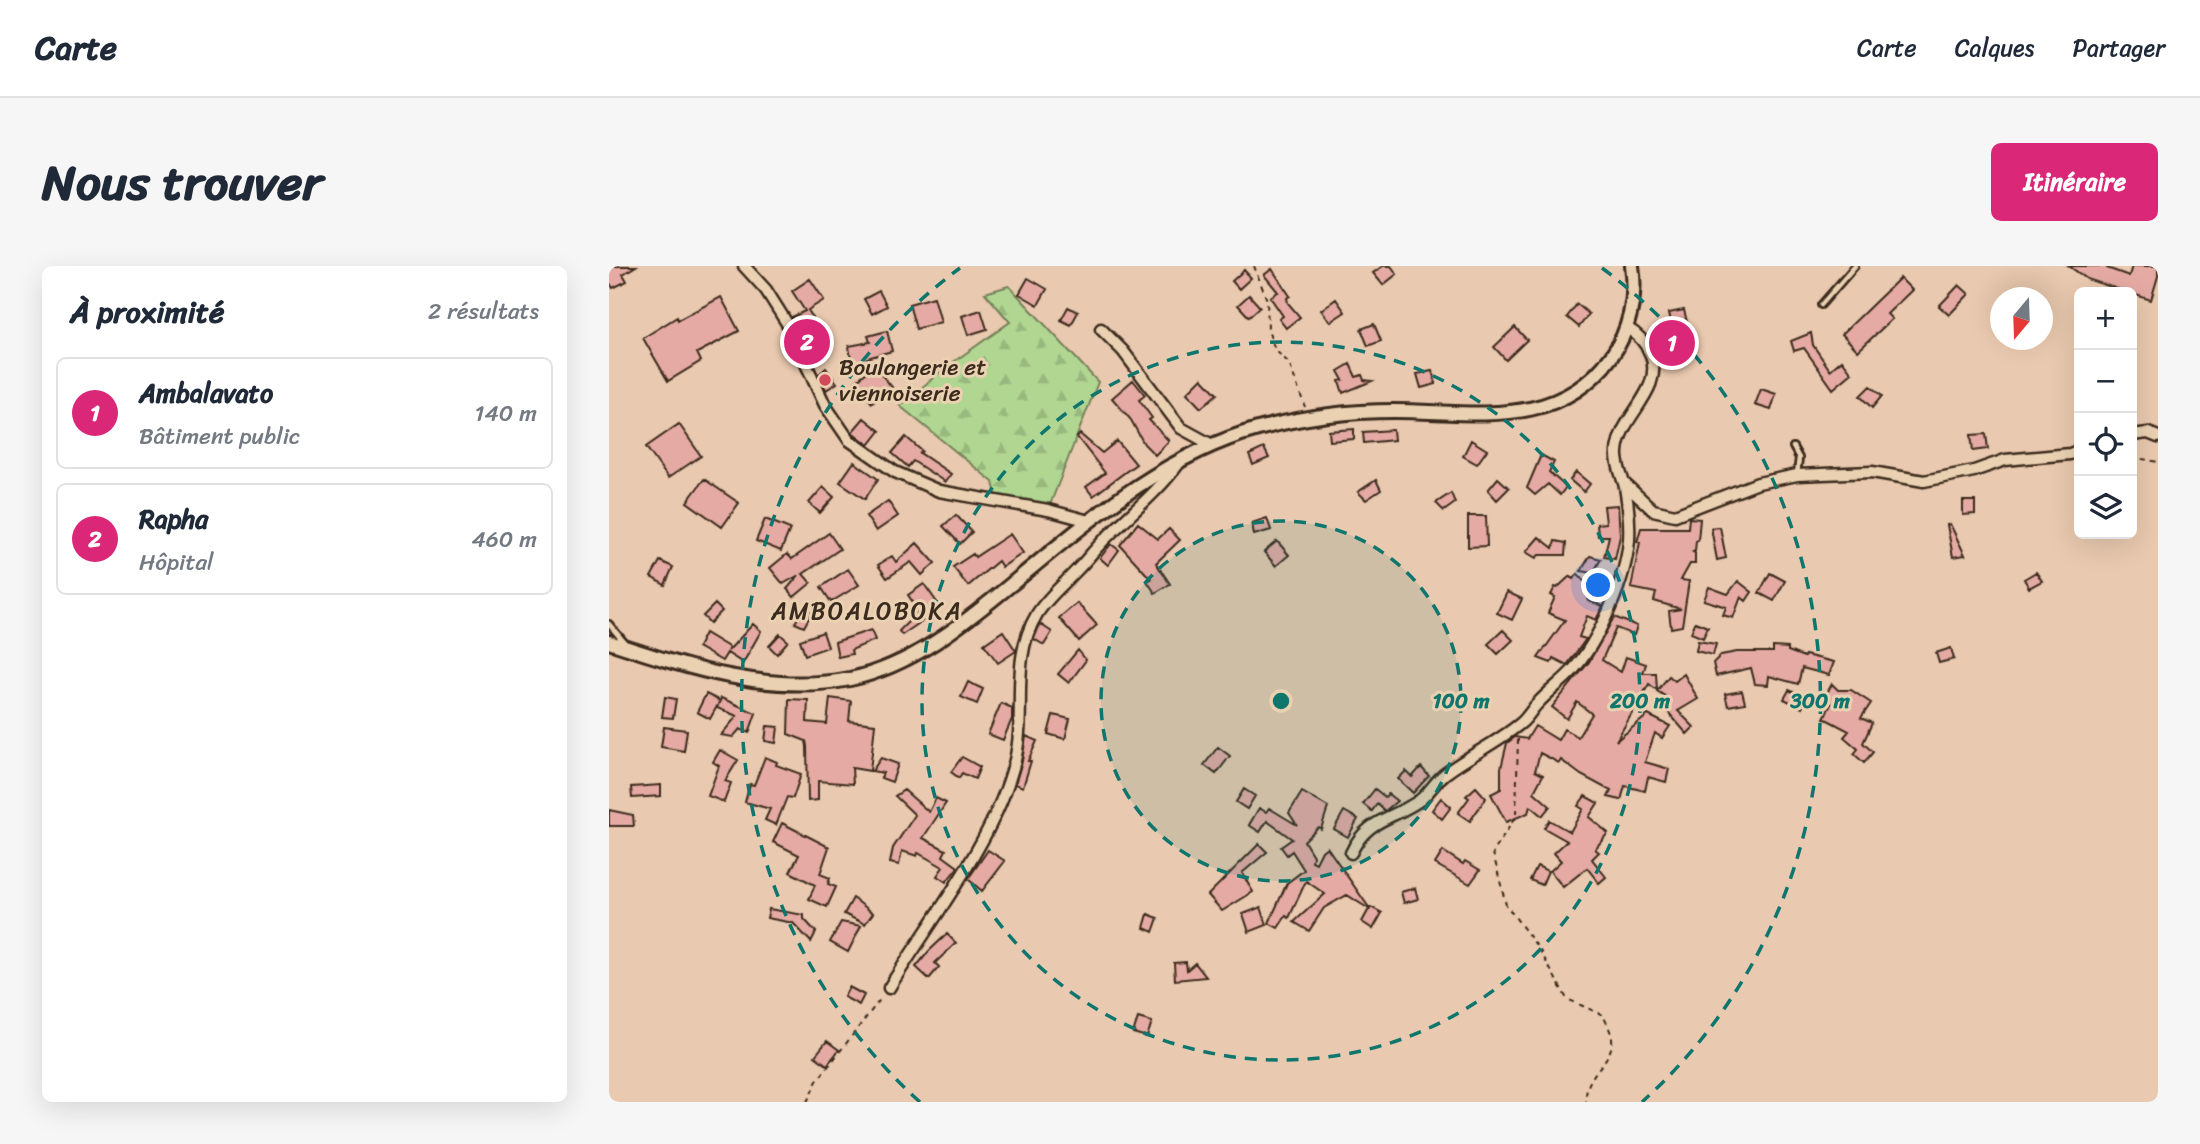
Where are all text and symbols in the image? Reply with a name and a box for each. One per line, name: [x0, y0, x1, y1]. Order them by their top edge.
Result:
text: Carte: [35, 19, 117, 77]
text: Carte: [1857, 27, 1917, 69]
text: Calques: [1955, 27, 2034, 69]
text: Partager: [2072, 27, 2165, 69]
text: Nous trouver: [42, 139, 322, 226]
button: Itinéraire: [1991, 143, 2158, 221]
text: À proximité: [70, 285, 224, 339]
north arrow: [1990, 287, 2053, 350]
map controls: [2074, 287, 2137, 539]
button: +: [2074, 287, 2137, 350]
text: 2 résultats: [428, 291, 539, 332]
pin: 2: [784, 316, 830, 368]
pin: 1: [1649, 317, 1695, 369]
place label: Boulangerie et viennoiserie: [839, 347, 986, 414]
button: −: [2074, 350, 2137, 413]
text: Ambalavato: [139, 370, 273, 416]
marker: Boulangerie et viennoiserie: [817, 372, 833, 388]
text: 1: [90, 393, 100, 434]
text: 140 m: [475, 393, 537, 434]
button: locate: [2074, 413, 2137, 476]
text: Bâtiment public: [139, 416, 301, 457]
button: layers: [2074, 476, 2137, 539]
text: Rapha: [139, 496, 208, 542]
text: 2: [88, 519, 102, 560]
text: 460 m: [471, 519, 537, 560]
text: Hôpital: [139, 542, 214, 583]
your location: [1581, 568, 1615, 602]
district label: AMBOALOBOKA: [770, 590, 963, 632]
text: 100 m: [1432, 682, 1490, 720]
text: 200 m: [1609, 682, 1671, 720]
text: 300 m: [1789, 682, 1851, 720]
centre of rings: [1269, 689, 1293, 713]

